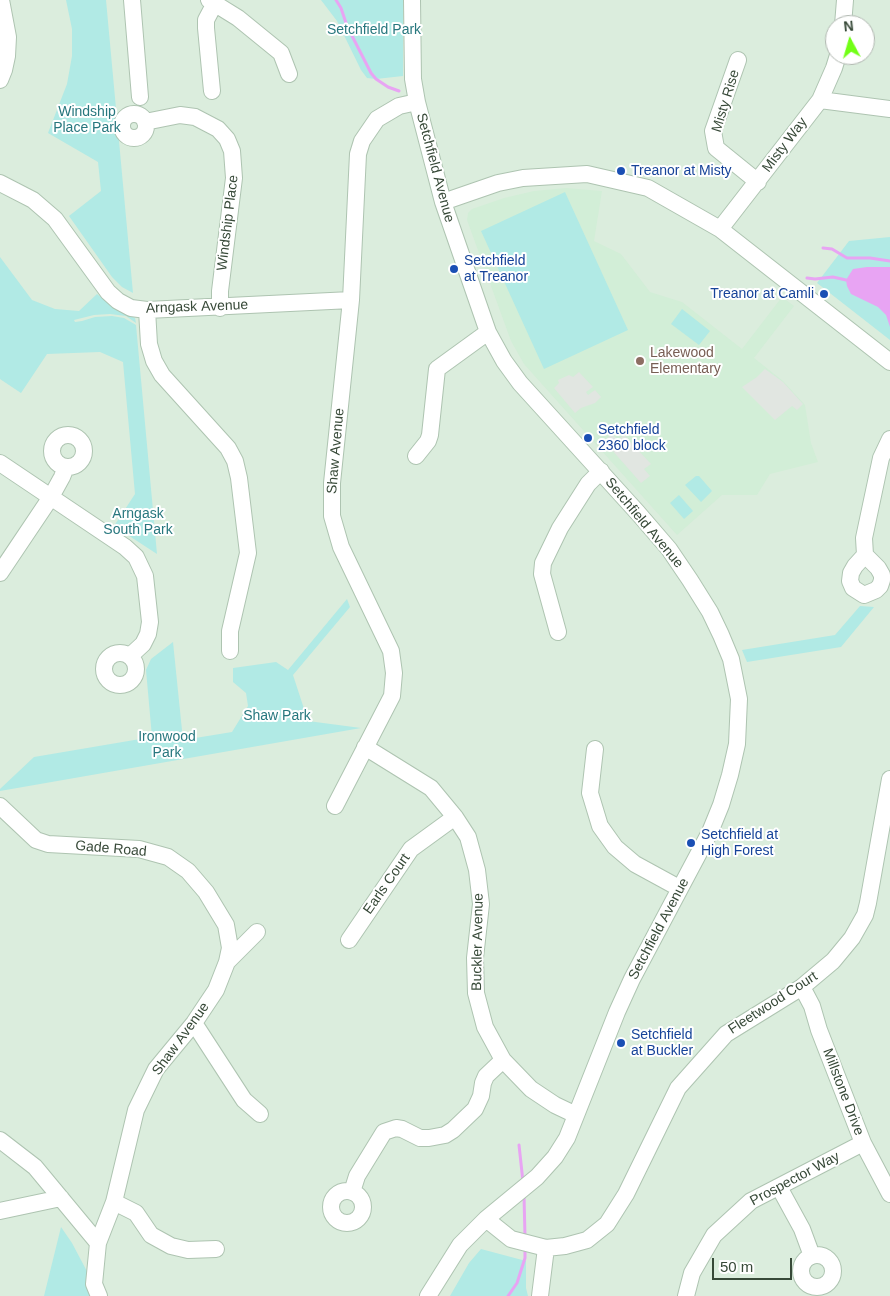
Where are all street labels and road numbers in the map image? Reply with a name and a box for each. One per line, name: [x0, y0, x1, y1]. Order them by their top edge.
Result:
street label: Misty Rise: [709, 68, 743, 134]
street label: Setchfield Avenue: [412, 111, 458, 225]
street label: Misty Way: [759, 114, 811, 176]
street label: Windship Place: [214, 174, 242, 272]
street label: Arngask Avenue: [145, 297, 249, 317]
street label: Shaw Avenue: [324, 407, 348, 495]
street label: Setchfield Avenue: [601, 474, 687, 572]
street label: Gade Road: [75, 838, 147, 860]
street label: Earls Court: [360, 851, 414, 917]
street label: Setchfield Avenue: [625, 875, 693, 983]
street label: Buckler Avenue: [469, 893, 487, 991]
street label: Fleetwood Court: [725, 968, 821, 1038]
street label: Shaw Avenue: [149, 999, 213, 1079]
street label: Millstone Drive: [819, 1046, 867, 1138]
street label: Prospector Way: [747, 1148, 843, 1210]

